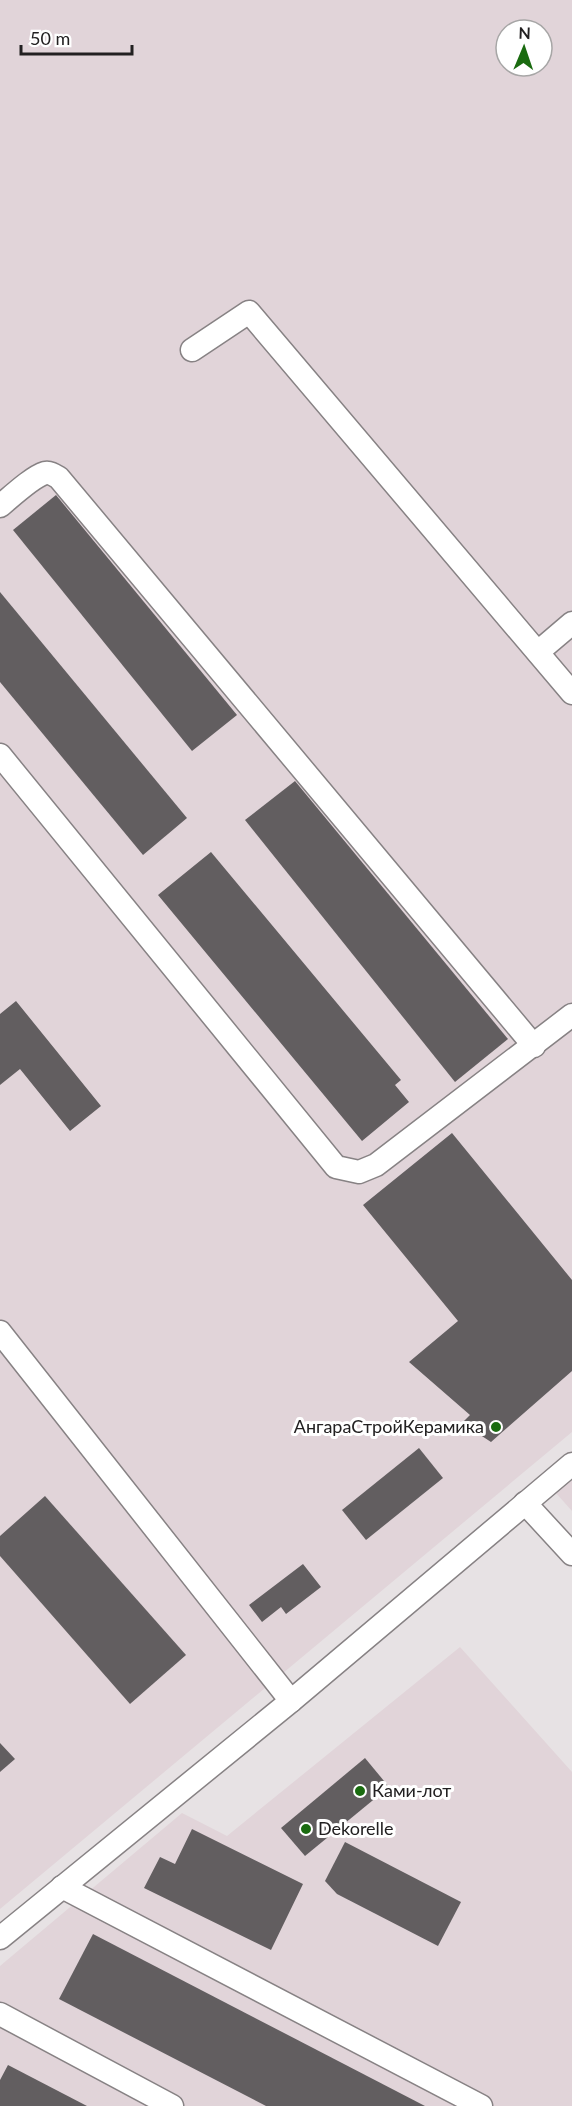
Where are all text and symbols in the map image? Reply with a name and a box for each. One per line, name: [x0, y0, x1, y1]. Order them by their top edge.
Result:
scale bar: [21, 18, 132, 56]
north arrow: [494, 18, 554, 78]
text: N: [518, 23, 531, 42]
text: 50 m: [30, 27, 70, 49]
place label: АнгараСтройКерамика: [294, 1415, 484, 1437]
marker: АнгараСтройКерамика: [489, 1420, 503, 1434]
place label: Ками-лот: [372, 1779, 451, 1801]
marker: Ками-лот: [353, 1784, 367, 1798]
place label: Dekorelle: [318, 1817, 394, 1839]
marker: Dekorelle: [299, 1822, 313, 1836]

